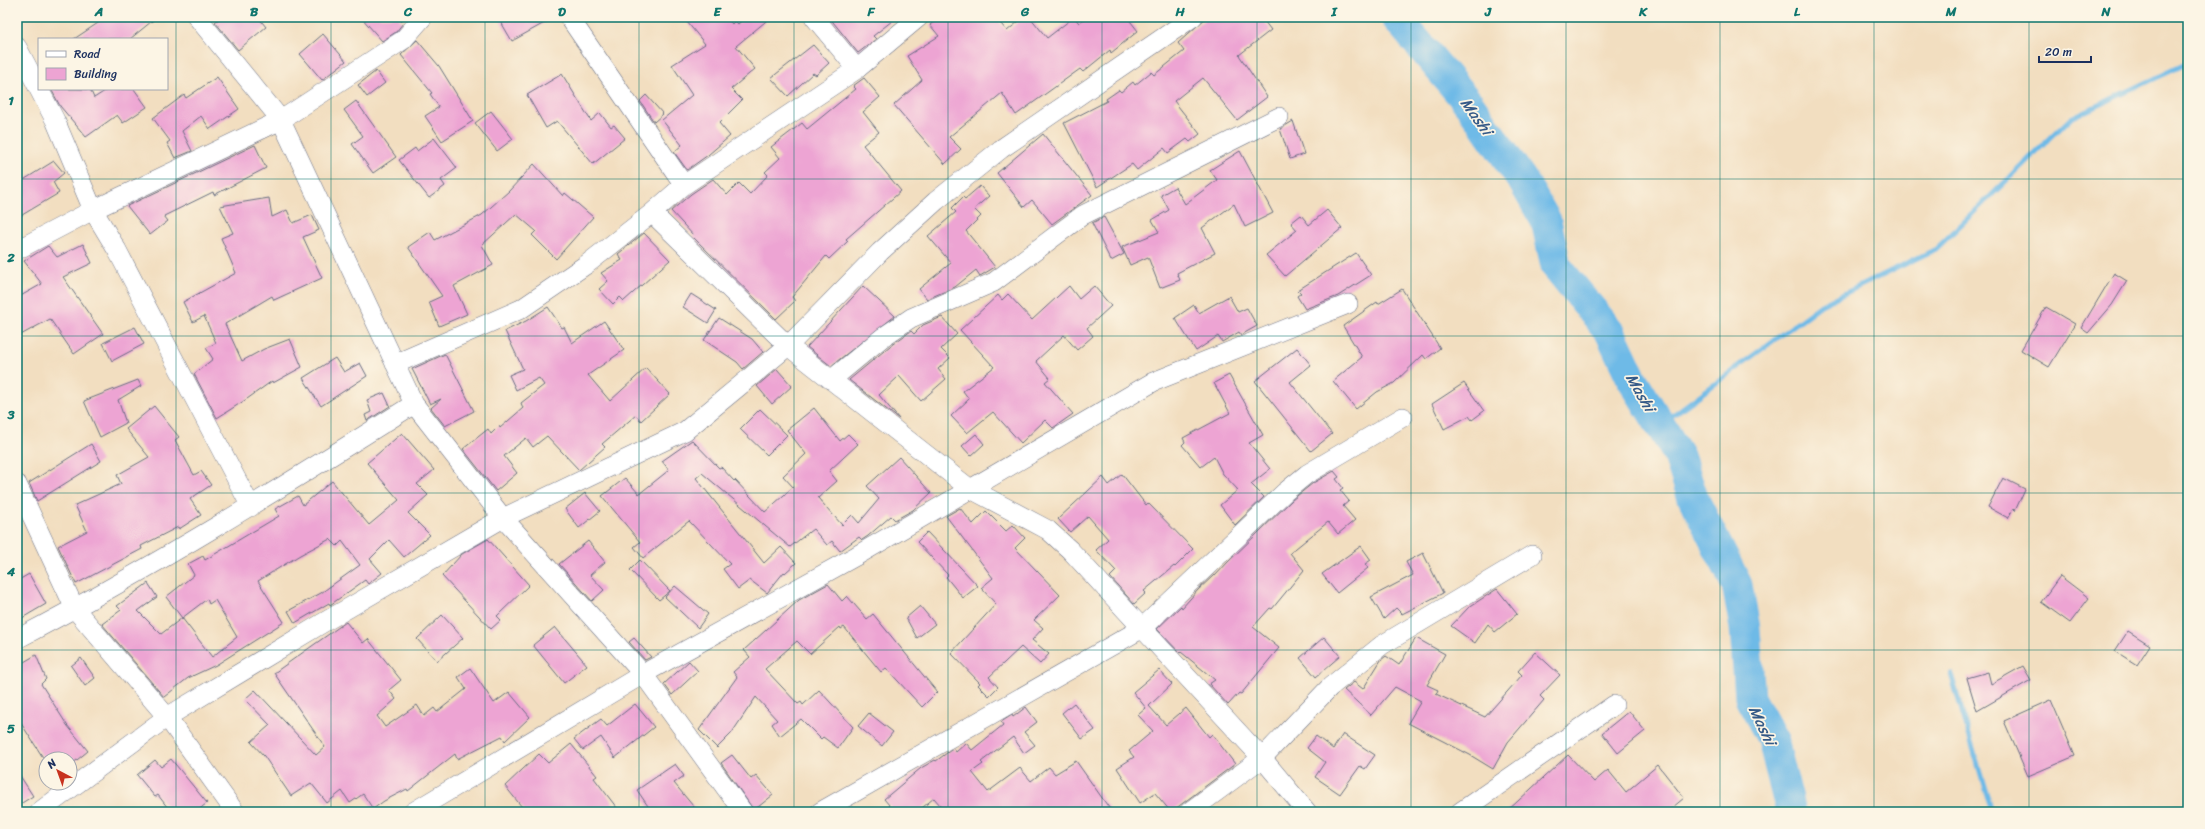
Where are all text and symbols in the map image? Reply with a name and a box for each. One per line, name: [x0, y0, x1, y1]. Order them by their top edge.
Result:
text: A: [94, 0, 103, 23]
text: B: [250, 0, 259, 23]
text: C: [403, 0, 413, 23]
text: D: [558, 0, 566, 23]
text: E: [713, 0, 722, 23]
text: F: [866, 0, 875, 23]
text: G: [1020, 0, 1030, 23]
text: H: [1174, 0, 1185, 23]
text: I: [1330, 0, 1338, 23]
text: J: [1484, 0, 1492, 23]
text: K: [1638, 0, 1648, 23]
text: L: [1794, 0, 1801, 23]
text: M: [1945, 0, 1957, 23]
text: N: [2100, 0, 2111, 23]
legend: [38, 38, 168, 90]
scale bar: [2039, 38, 2091, 64]
text: 20 m: [2045, 41, 2072, 63]
text: Road: [74, 43, 101, 65]
text: Building: [74, 63, 117, 85]
text: 1: [8, 89, 14, 112]
water label: Mashi: [1453, 91, 1503, 144]
text: 2: [6, 246, 15, 269]
water label: Mashi: [1618, 367, 1665, 420]
text: 3: [6, 403, 15, 426]
text: 4: [6, 560, 16, 583]
water label: Mashi: [1740, 700, 1786, 753]
text: 5: [7, 717, 15, 740]
north arrow: [38, 751, 78, 791]
text: N: [42, 754, 61, 774]

